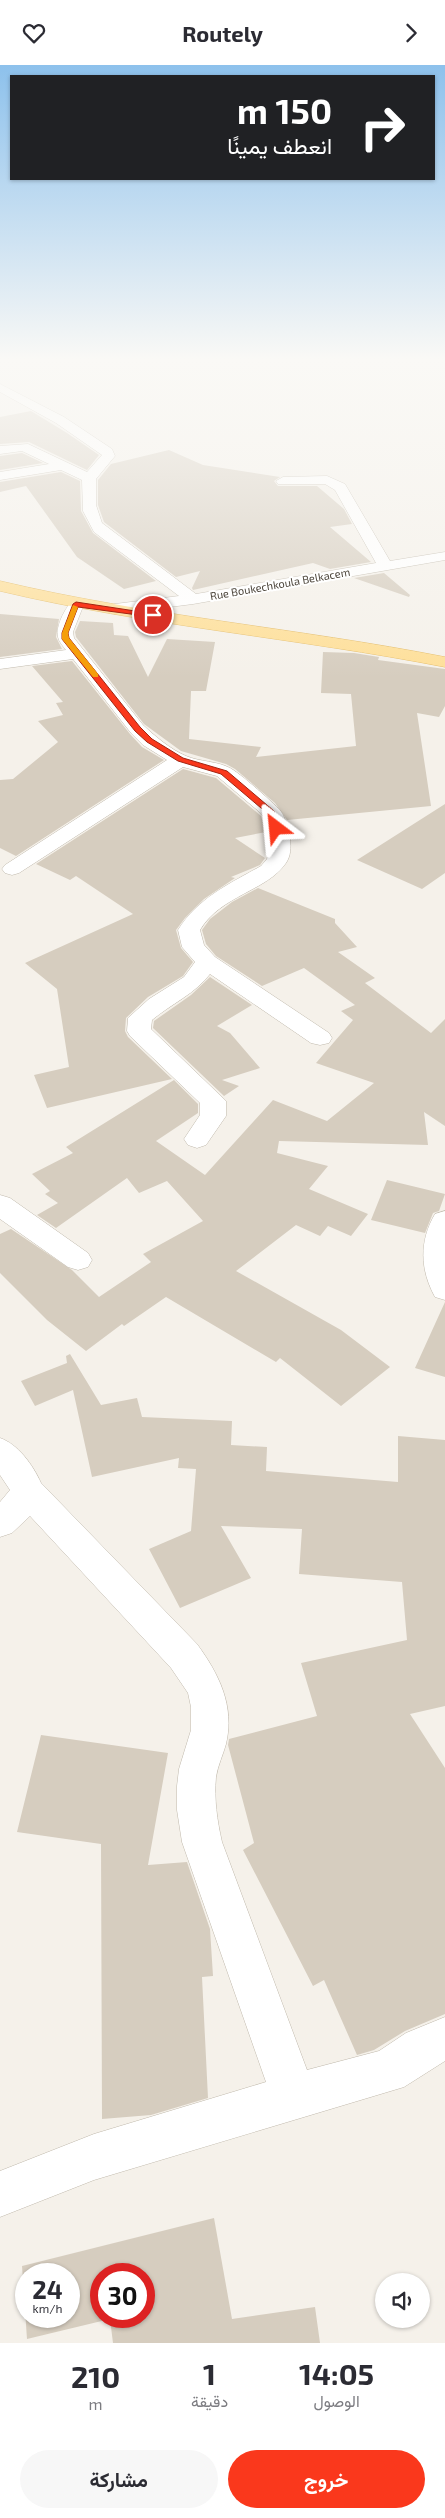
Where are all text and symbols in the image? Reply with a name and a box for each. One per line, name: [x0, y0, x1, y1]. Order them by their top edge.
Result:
icon: heart: [20, 19, 48, 47]
icon: forward: [397, 19, 425, 47]
text: Routely: [182, 20, 263, 46]
text: 150 m: [237, 89, 332, 131]
icon: right: [350, 95, 415, 160]
text: انعطف يمينًا: [227, 132, 332, 158]
street label: Rue Boukechkoula Belkacem: [209, 565, 351, 602]
pin: [132, 594, 174, 636]
icon: arrive: [139, 601, 167, 629]
position arrow: [249, 801, 301, 853]
speed limit sign: 30: [90, 2263, 155, 2328]
map controls: [375, 2273, 430, 2328]
button: sound: [375, 2273, 430, 2328]
text: 24: [32, 2274, 63, 2304]
text: km/h: [33, 2301, 62, 2315]
text: 1: [203, 2355, 216, 2391]
text: 14:05: [299, 2355, 374, 2391]
text: 210: [71, 2358, 120, 2394]
text: دقيقة: [191, 2391, 228, 2410]
text: الوصول: [313, 2391, 360, 2410]
text: m: [89, 2394, 103, 2413]
button: مشاركة: [20, 2450, 218, 2508]
button: خروج: [228, 2450, 425, 2508]

